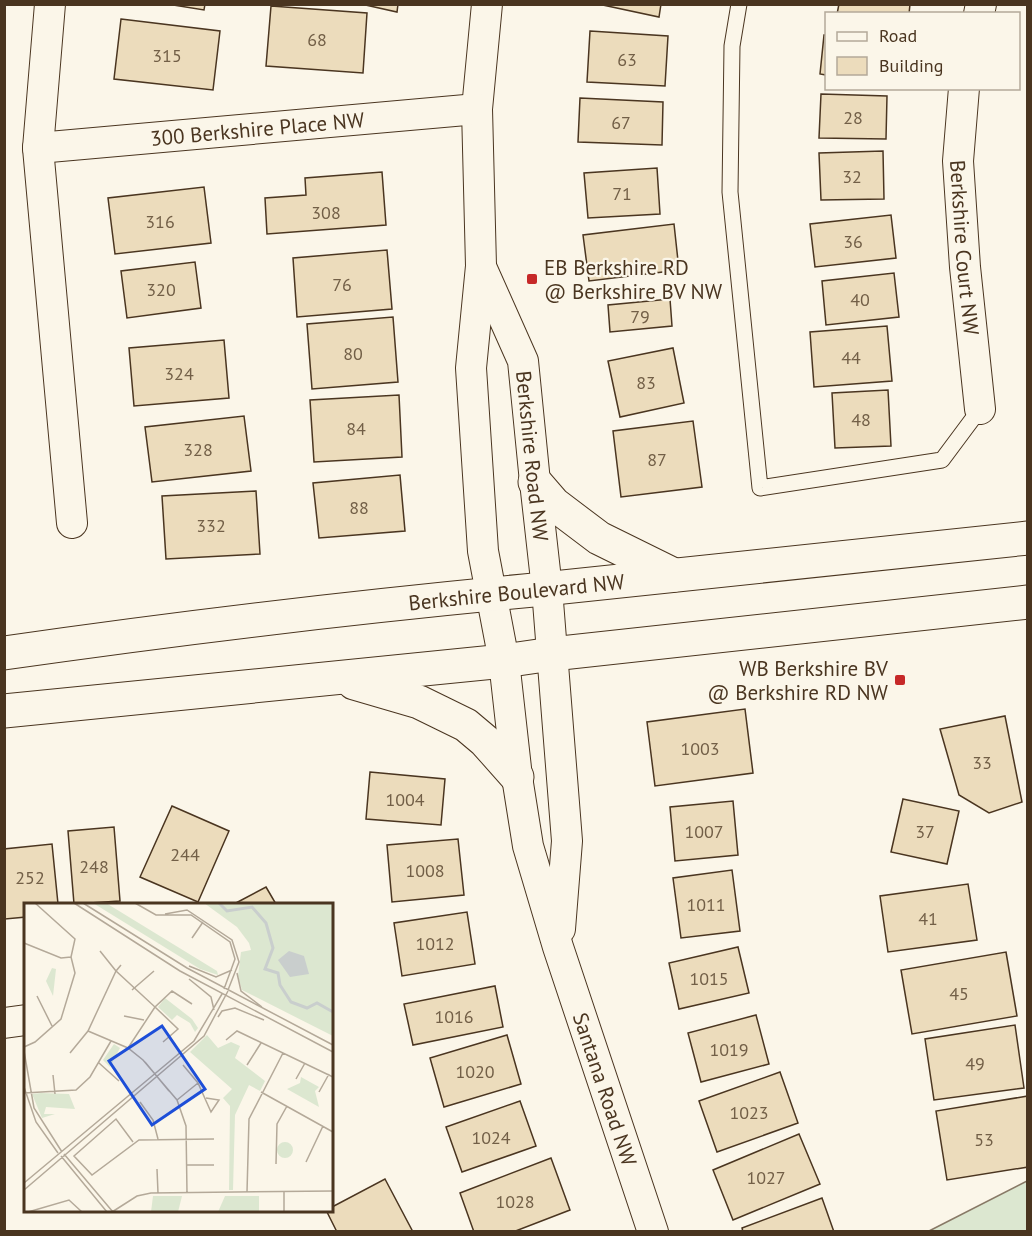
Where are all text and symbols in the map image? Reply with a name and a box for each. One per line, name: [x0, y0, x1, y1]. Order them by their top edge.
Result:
legend: [825, 12, 1020, 90]
text: Road: [879, 24, 917, 47]
house number: 68: [307, 28, 327, 51]
house number: 315: [152, 44, 182, 67]
house number: 63: [617, 48, 637, 71]
text: Building: [879, 54, 943, 77]
street label: 300 Berkshire Place NW: [149, 106, 366, 151]
house number: 28: [843, 106, 863, 129]
house number: 67: [611, 111, 631, 134]
street label: Berkshire Court NW: [944, 159, 986, 337]
house number: 32: [842, 165, 862, 188]
house number: 71: [612, 182, 632, 205]
house number: 308: [311, 201, 341, 224]
house number: 316: [145, 210, 175, 233]
house number: 36: [843, 230, 863, 253]
place label: EB Berkshire RD @ Berkshire BV NW: [544, 254, 723, 305]
marker: EB Berkshire RD @ Berkshire BV NW: [525, 272, 539, 286]
house number: 76: [332, 273, 352, 296]
house number: 320: [146, 278, 176, 301]
house number: 40: [850, 288, 870, 311]
house number: 79: [630, 305, 650, 328]
house number: 80: [343, 342, 363, 365]
house number: 44: [841, 346, 861, 369]
house number: 324: [164, 362, 194, 385]
street label: Berkshire Road NW: [511, 369, 555, 543]
house number: 83: [636, 371, 656, 394]
house number: 48: [851, 408, 871, 431]
house number: 84: [346, 417, 366, 440]
house number: 328: [183, 438, 213, 461]
house number: 87: [647, 448, 667, 471]
house number: 88: [349, 496, 369, 519]
house number: 332: [196, 514, 226, 537]
street label: Berkshire Boulevard NW: [407, 567, 626, 616]
place label: WB Berkshire BV @ Berkshire RD NW: [707, 655, 889, 706]
marker: WB Berkshire BV @ Berkshire RD NW: [893, 673, 907, 687]
house number: 1003: [680, 737, 720, 760]
house number: 33: [972, 751, 992, 774]
house number: 1004: [385, 788, 425, 811]
house number: 1007: [684, 820, 724, 843]
house number: 37: [915, 820, 935, 843]
house number: 244: [170, 843, 200, 866]
house number: 248: [79, 855, 109, 878]
house number: 1008: [405, 859, 445, 882]
house number: 252: [15, 866, 45, 889]
house number: 1011: [686, 893, 726, 916]
inset map: [24, 903, 333, 1212]
house number: 41: [918, 907, 938, 930]
house number: 1012: [415, 932, 455, 955]
house number: 1015: [689, 967, 729, 990]
house number: 45: [949, 982, 969, 1005]
house number: 1016: [434, 1005, 474, 1028]
street label: Santana Road NW: [567, 1009, 644, 1170]
house number: 1019: [709, 1038, 749, 1061]
house number: 49: [965, 1052, 985, 1075]
house number: 1020: [455, 1060, 495, 1083]
house number: 1023: [729, 1101, 769, 1124]
house number: 1024: [471, 1126, 511, 1149]
house number: 53: [974, 1128, 994, 1151]
house number: 1027: [746, 1166, 786, 1189]
house number: 1028: [495, 1190, 535, 1213]

